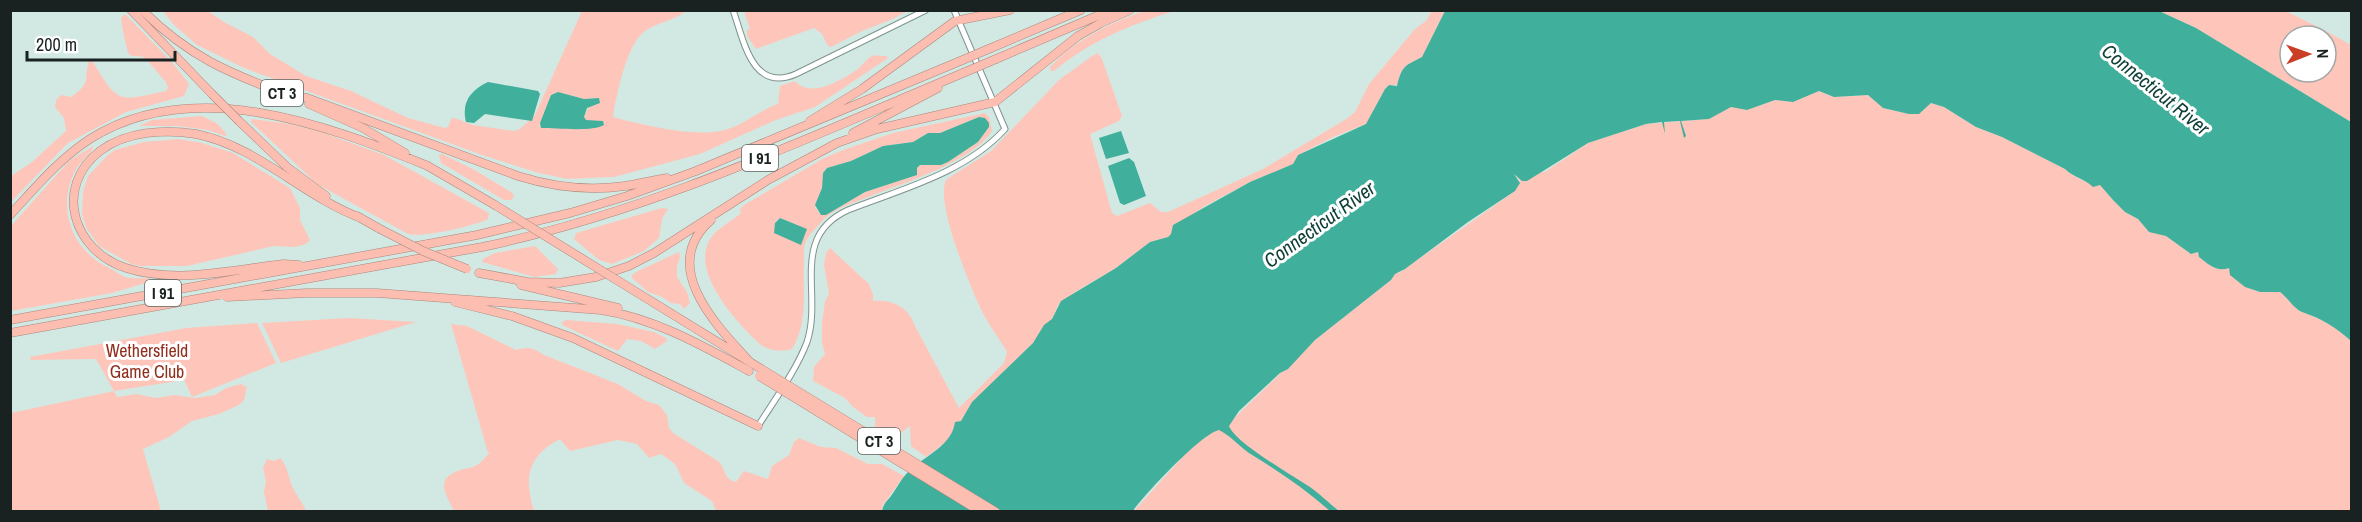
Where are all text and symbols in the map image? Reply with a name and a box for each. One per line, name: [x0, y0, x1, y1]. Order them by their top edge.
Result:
scale bar: [27, 24, 176, 62]
north arrow: [2278, 24, 2338, 84]
text: 200 m: [36, 32, 77, 57]
water label: Connecticut River: [2096, 37, 2216, 141]
text: N: [2312, 49, 2334, 59]
road number: CT 3: [261, 80, 303, 106]
road number: I 91: [742, 145, 778, 171]
water label: Connecticut River: [1258, 174, 1380, 273]
road number: I 91: [145, 280, 181, 306]
park label: Wethersfield Game Club: [106, 338, 188, 384]
road number: CT 3: [858, 428, 900, 454]

